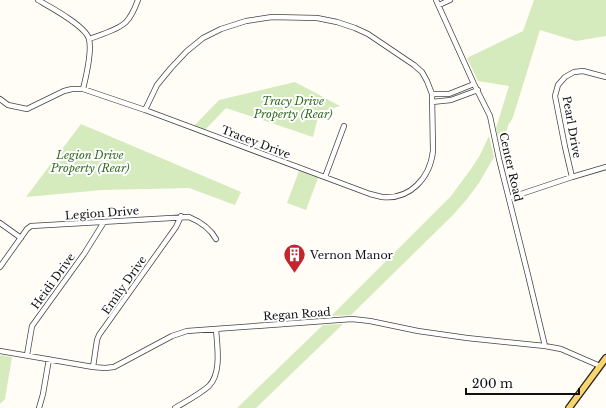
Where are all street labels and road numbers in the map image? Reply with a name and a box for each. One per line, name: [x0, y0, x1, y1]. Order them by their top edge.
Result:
street label: Pearl Drive: [560, 95, 584, 159]
street label: Tracey Drive: [220, 122, 292, 162]
street label: Center Road: [496, 131, 526, 204]
street label: Legion Drive: [65, 203, 139, 223]
street label: Heidi Drive: [28, 250, 78, 312]
street label: Emily Drive: [99, 253, 149, 317]
street label: Regan Road: [263, 305, 332, 323]

